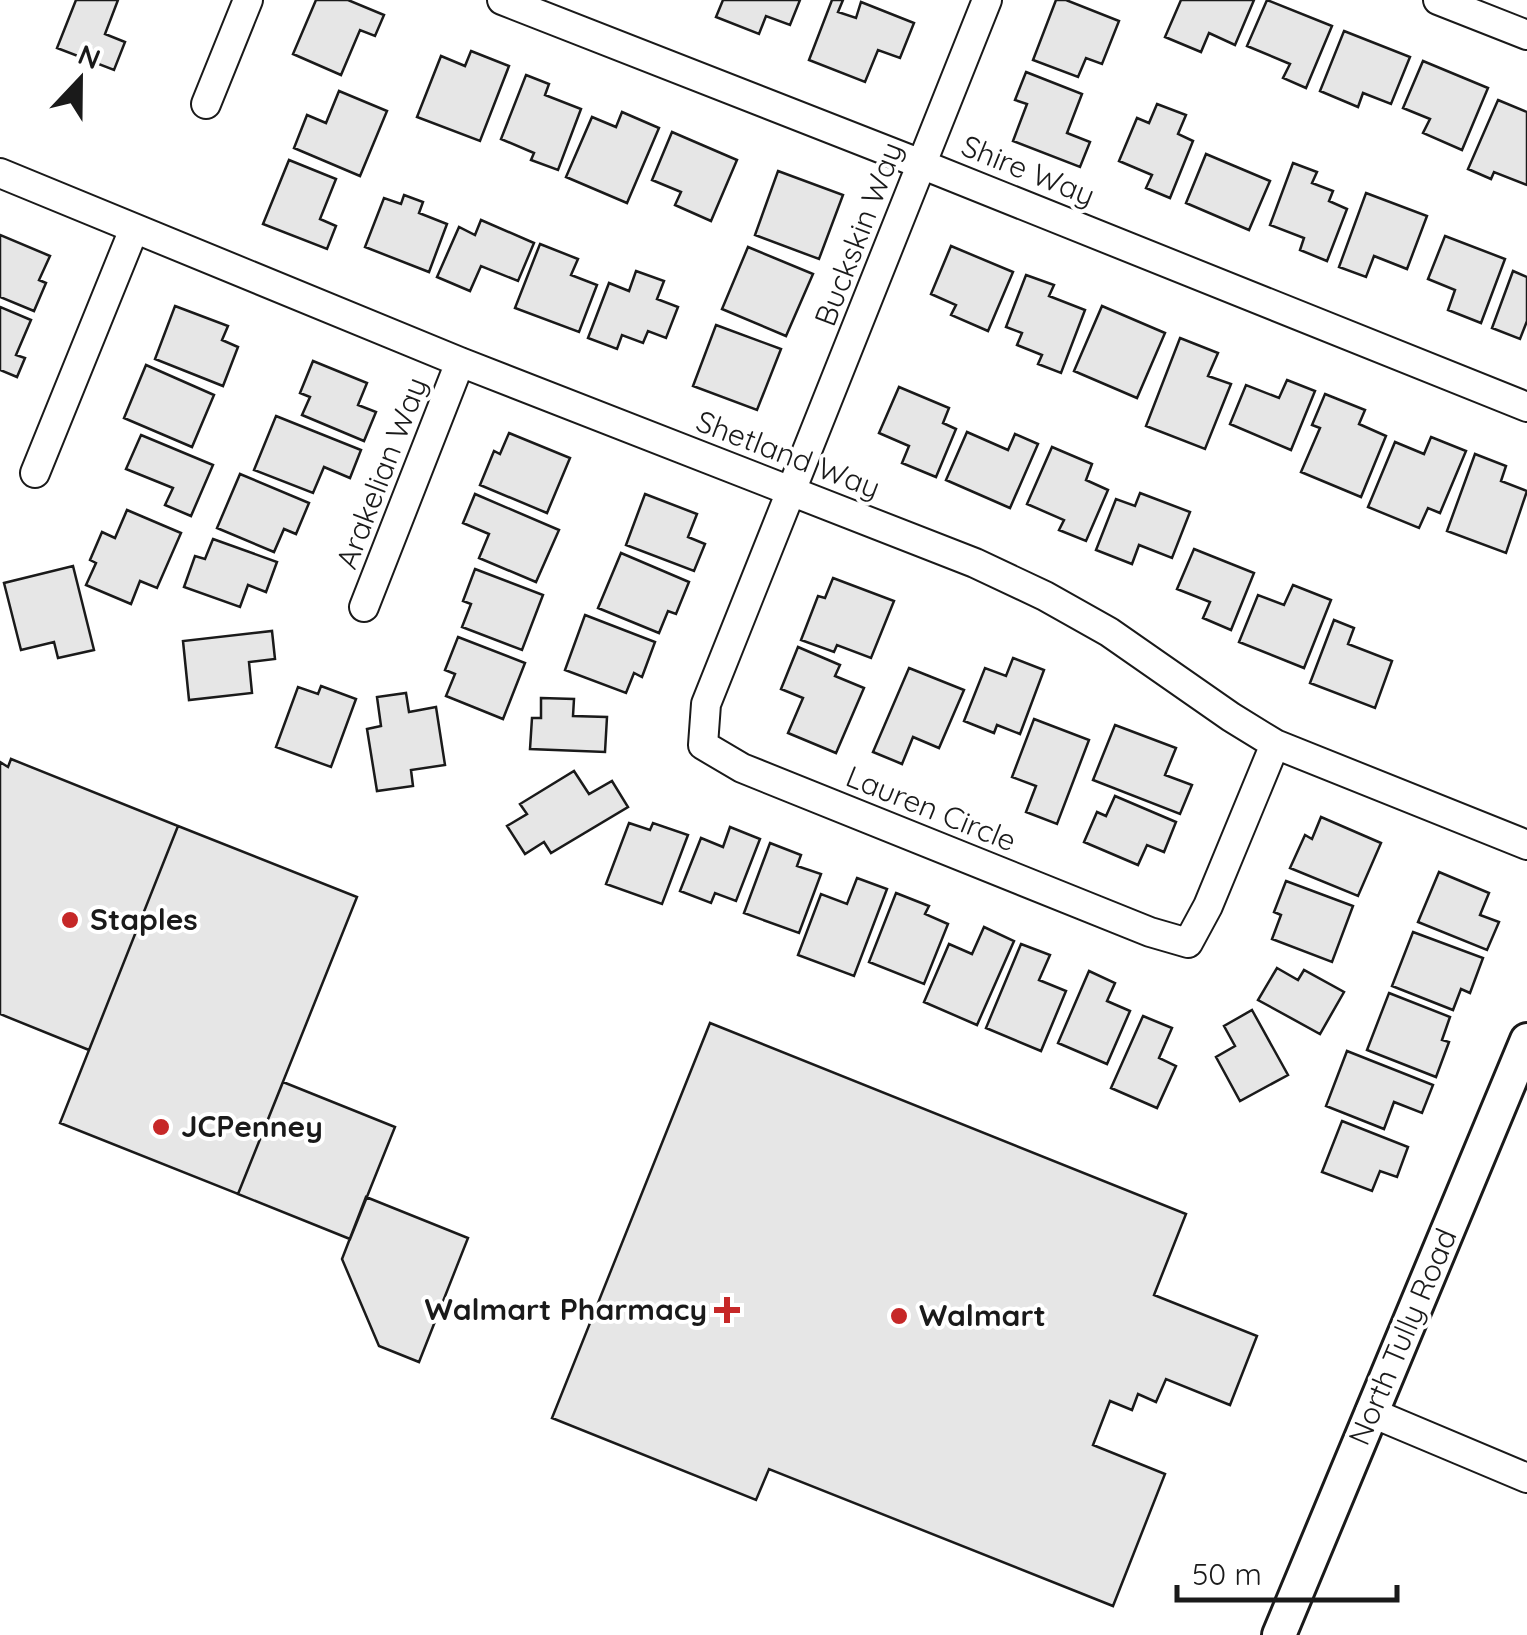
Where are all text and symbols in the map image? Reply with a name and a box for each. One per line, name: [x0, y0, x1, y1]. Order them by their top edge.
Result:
north arrow: [30, 30, 130, 130]
text: N: [73, 36, 106, 76]
street label: Shire Way: [956, 126, 1101, 214]
street label: Buckskin Way: [806, 136, 911, 331]
street label: Arakelian Way: [327, 371, 435, 574]
street label: Shetland Way: [691, 402, 886, 507]
street label: Lauren Circle: [841, 757, 1022, 859]
place label: Staples: [90, 900, 198, 938]
marker: Staples: [59, 909, 81, 931]
place label: JCPenney: [181, 1107, 323, 1145]
marker: JCPenney: [150, 1116, 172, 1138]
street label: North Tully Road: [1339, 1223, 1465, 1451]
place label: Walmart Pharmacy: [425, 1290, 707, 1328]
place label: Walmart: [919, 1296, 1046, 1334]
marker: Walmart Pharmacy: [716, 1299, 738, 1321]
marker: Walmart: [888, 1305, 910, 1327]
scale bar: [1177, 1540, 1397, 1602]
text: 50 m: [1192, 1555, 1262, 1593]

